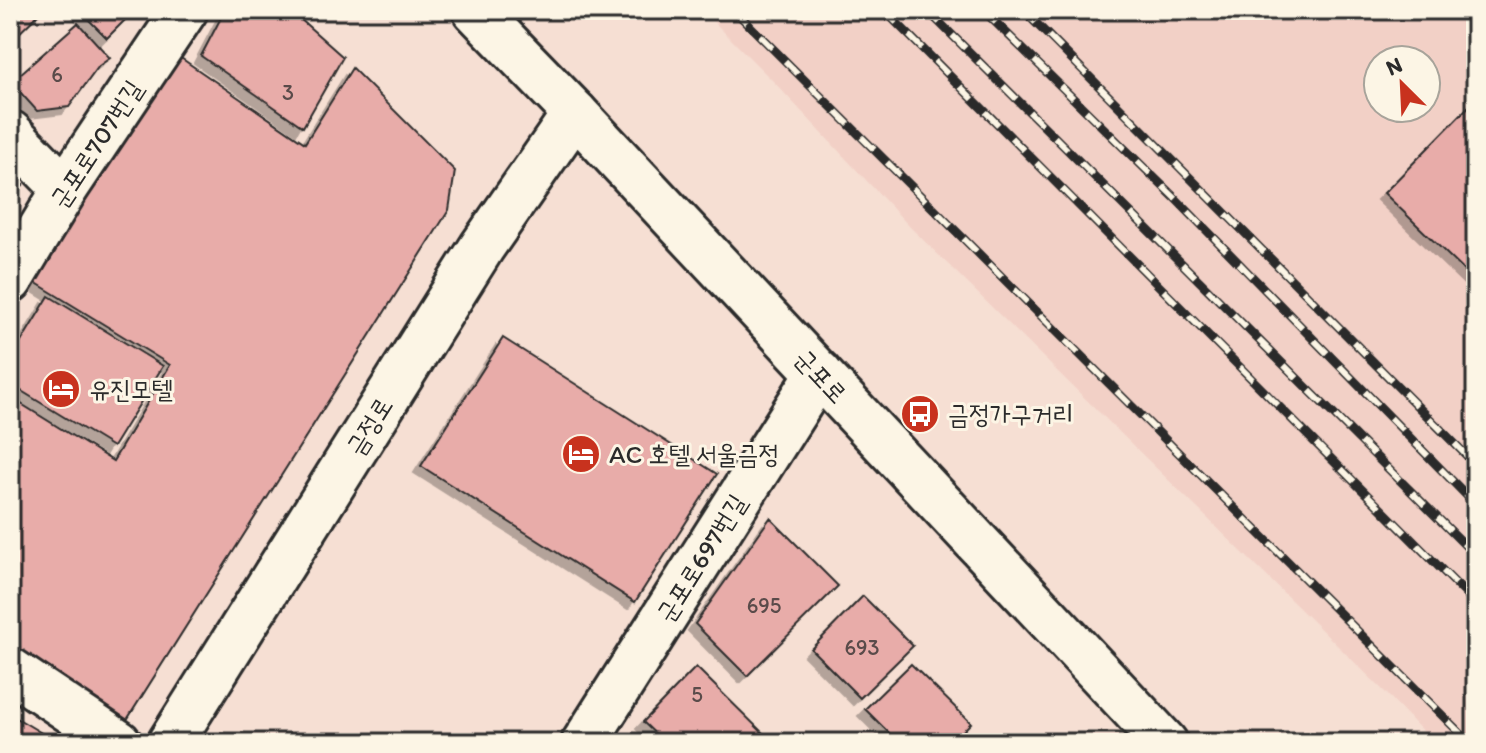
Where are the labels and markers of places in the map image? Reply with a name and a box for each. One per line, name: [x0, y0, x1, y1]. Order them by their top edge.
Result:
hotel icon: 유진모텔: [40, 368, 82, 410]
place label: 유진모텔: [89, 373, 173, 405]
bus stop icon: 금정가구거리: [899, 393, 941, 435]
place label: 금정가구거리: [948, 398, 1074, 430]
hotel icon: AC 호텔 서울금정: [560, 433, 602, 475]
place label: AC 호텔 서울금정: [609, 438, 779, 470]

